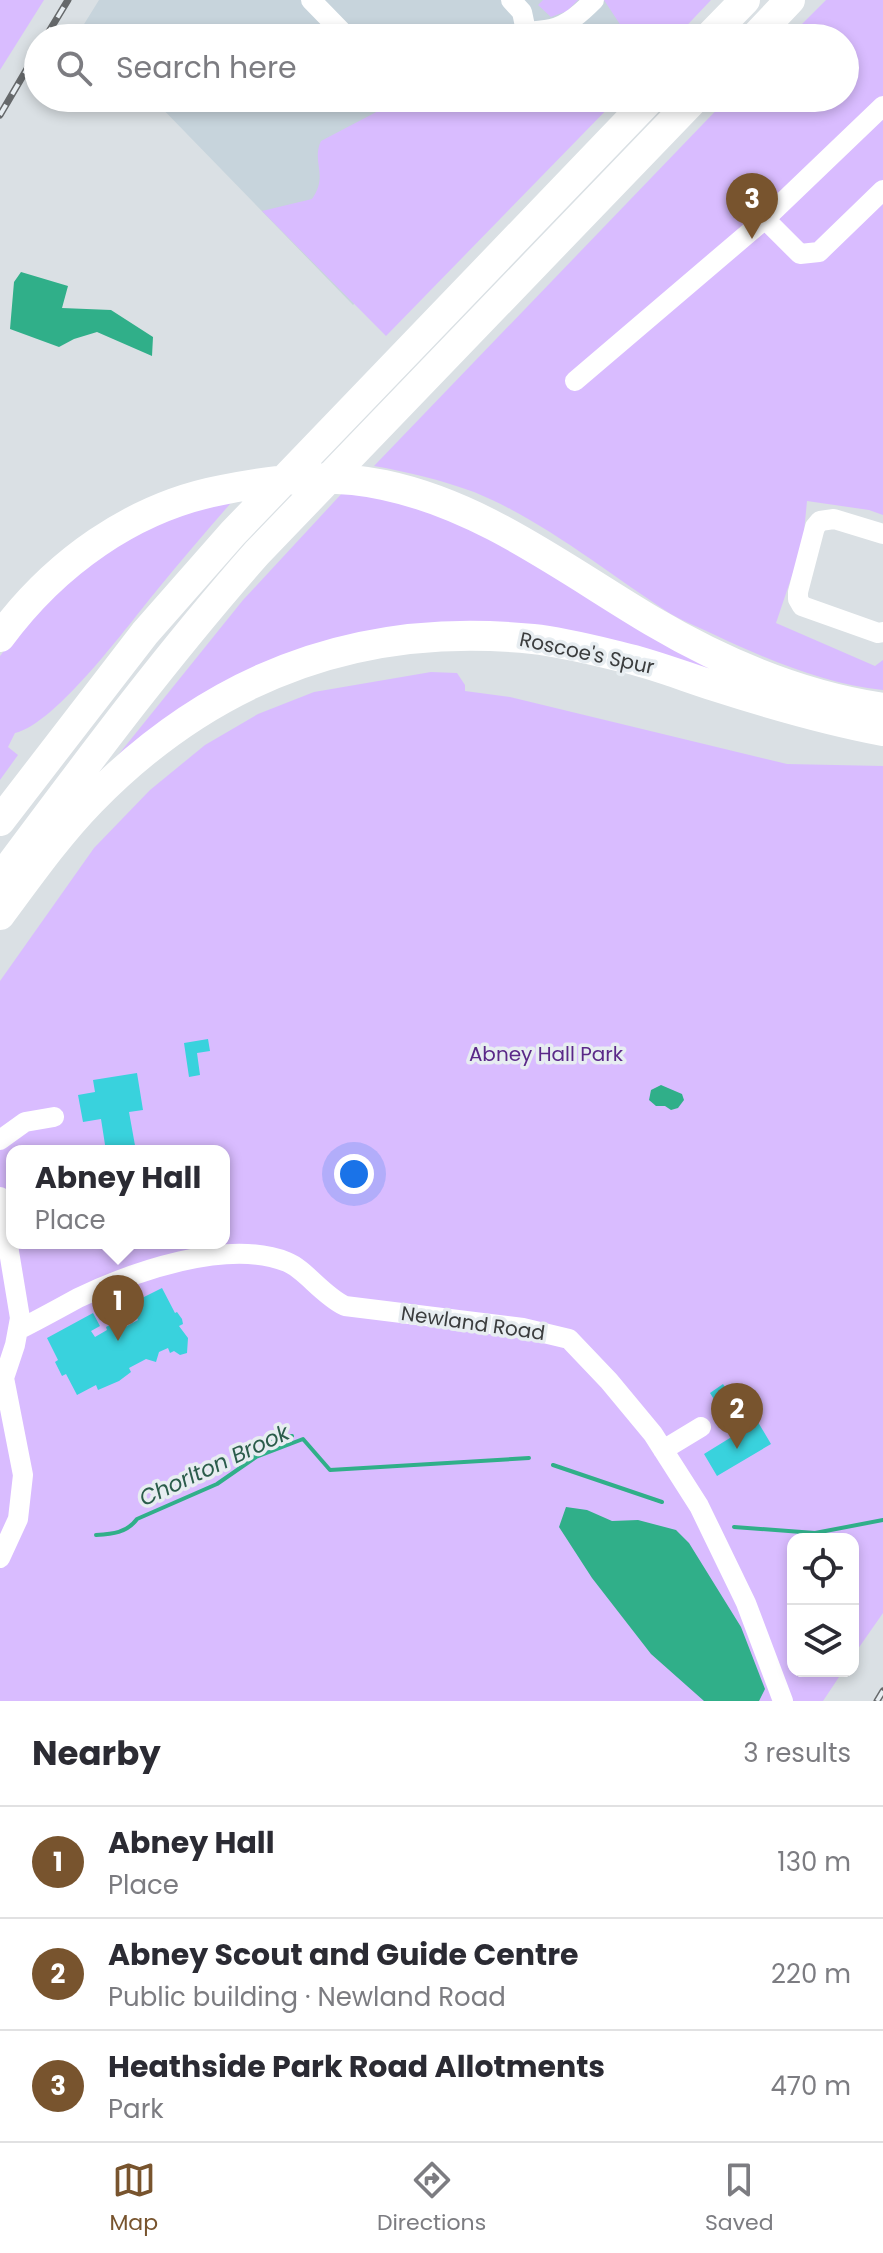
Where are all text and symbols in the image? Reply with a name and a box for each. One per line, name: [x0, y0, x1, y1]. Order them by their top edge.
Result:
search box: [24, 24, 859, 112]
icon: search: [52, 46, 96, 90]
text: Search here: [116, 46, 297, 89]
pin: 3: [726, 173, 778, 239]
street label: Roscoe's Spur: [517, 625, 657, 681]
park label: Abney Hall Park: [469, 1040, 624, 1068]
popup: [6, 1145, 230, 1249]
your location: [334, 1154, 374, 1194]
text: Abney Hall: [35, 1156, 201, 1199]
text: Place: [35, 1202, 106, 1238]
pin: 1: [92, 1275, 144, 1341]
street label: Newland Road: [399, 1299, 547, 1347]
pin: 2: [711, 1383, 763, 1449]
water label: Chorlton Brook: [134, 1416, 296, 1514]
map controls: [787, 1533, 859, 1677]
button: locate: [787, 1533, 859, 1605]
button: layers: [787, 1605, 859, 1677]
text: Nearby: [32, 1729, 161, 1777]
text: 3 results: [743, 1735, 851, 1771]
text: Abney Hall: [108, 1821, 275, 1864]
text: 1: [53, 1844, 63, 1880]
text: 130 m: [777, 1844, 851, 1880]
text: Place: [108, 1867, 179, 1903]
text: Abney Scout and Guide Centre: [108, 1933, 579, 1976]
text: 2: [51, 1956, 65, 1992]
text: 220 m: [771, 1956, 851, 1992]
text: Public building · Newland Road: [108, 1979, 506, 2015]
text: Heathside Park Road Allotments: [108, 2045, 605, 2088]
text: 3: [50, 2068, 66, 2104]
text: 470 m: [770, 2068, 851, 2104]
text: Park: [108, 2091, 164, 2127]
tab: Map: [109, 2158, 158, 2239]
tab: Directions: [377, 2158, 486, 2239]
tab: Saved: [705, 2158, 774, 2239]

